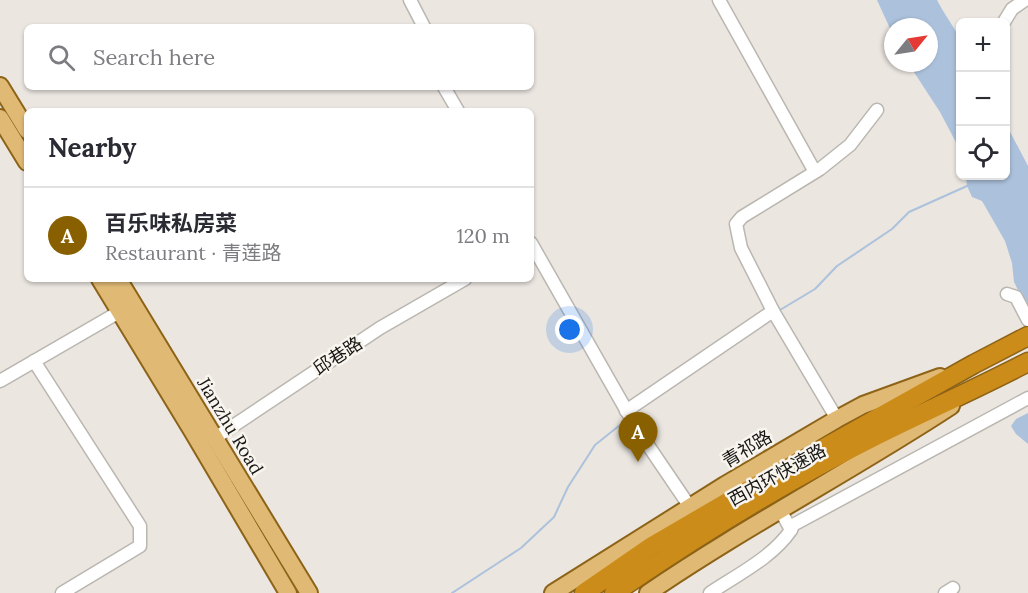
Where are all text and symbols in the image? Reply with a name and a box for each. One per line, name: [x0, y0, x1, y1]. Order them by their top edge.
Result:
north arrow: [884, 18, 938, 72]
map controls: [956, 18, 1010, 180]
button: +: [956, 18, 1010, 72]
search box: [24, 24, 534, 90]
icon: search: [45, 41, 78, 74]
text: Search here: [93, 43, 215, 71]
button: −: [956, 72, 1010, 126]
button: locate: [956, 126, 1010, 180]
text: Nearby: [48, 131, 136, 164]
text: 百乐味私房菜: [105, 209, 237, 237]
text: A: [61, 223, 74, 248]
text: 120 m: [456, 223, 510, 248]
text: Restaurant · 青莲路: [105, 240, 281, 265]
your location: [555, 315, 584, 344]
street label: 邱巷路: [309, 331, 367, 380]
street label: Jianzhu Road: [192, 372, 269, 479]
pin: A: [618, 412, 658, 462]
street label: 青祁路: [718, 425, 776, 472]
street label: 西内环快速路: [724, 438, 830, 511]

